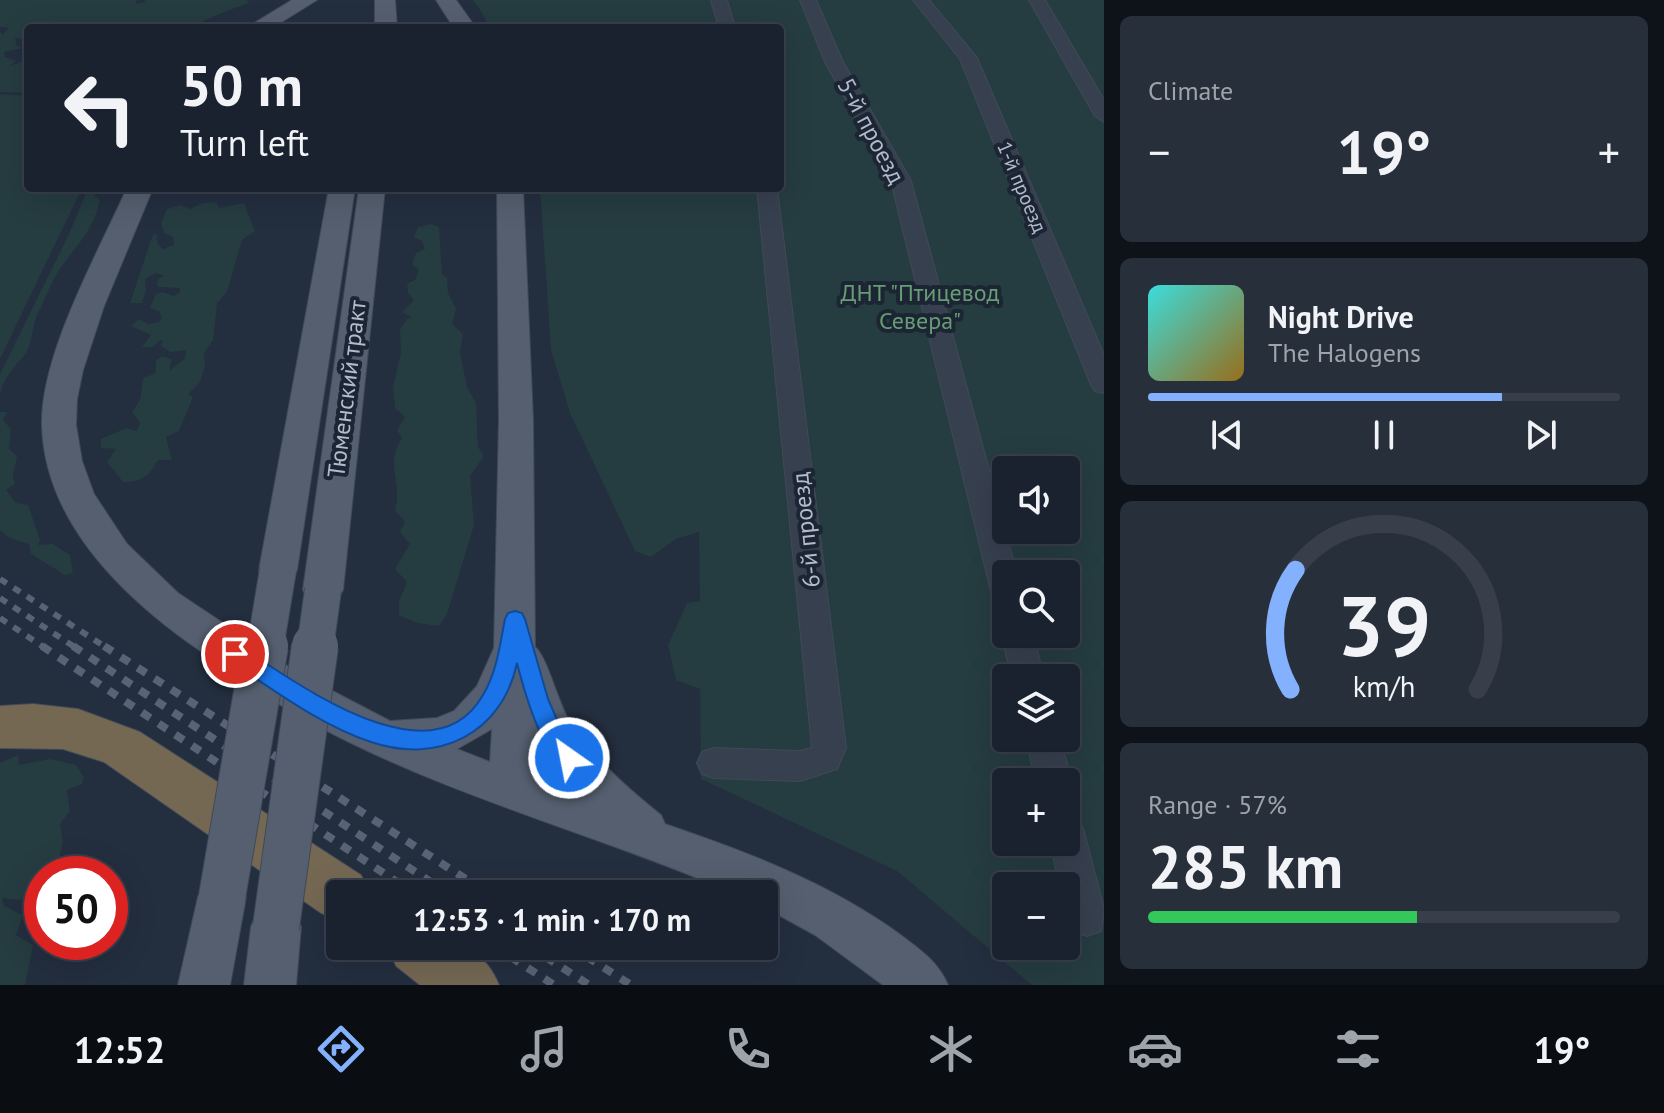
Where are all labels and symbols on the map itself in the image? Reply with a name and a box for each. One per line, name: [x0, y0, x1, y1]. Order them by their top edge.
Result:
street label: 5-й проезд: [831, 72, 912, 189]
street label: 1-й проезд: [991, 138, 1053, 237]
park label: ДНТ "Птицевод Севера": [841, 277, 999, 336]
street label: Тюменский тракт: [320, 298, 373, 479]
street label: 6-й проезд: [784, 471, 827, 589]
pin: [201, 620, 269, 688]
position arrow: [527, 716, 611, 800]
speed limit sign: 50: [24, 856, 128, 960]

